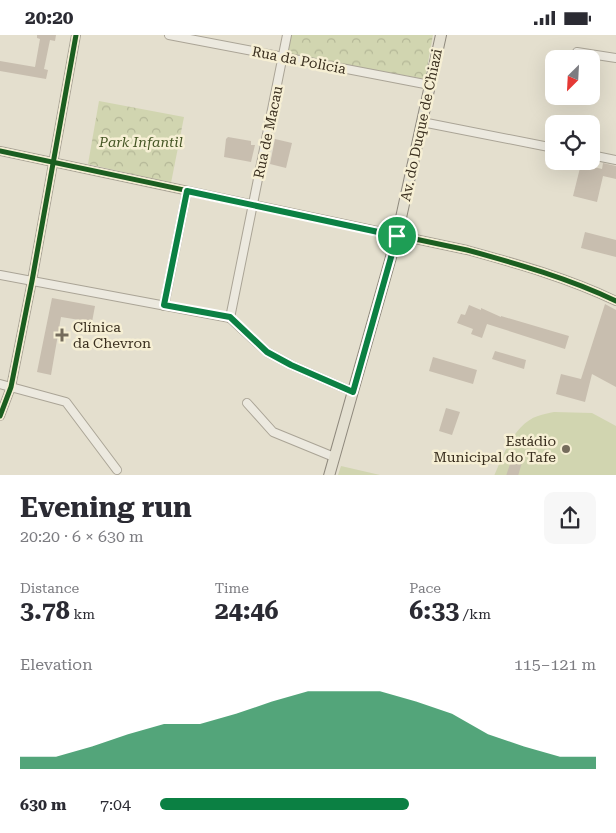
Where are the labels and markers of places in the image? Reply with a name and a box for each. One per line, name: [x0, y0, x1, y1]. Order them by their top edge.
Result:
pin: [376, 215, 418, 257]
place label: Clínica da Chevron: [73, 319, 151, 351]
marker: Clínica da Chevron: [55, 328, 69, 342]
place label: Estádio Municipal do Tafe: [433, 433, 556, 465]
marker: Estádio Municipal do Tafe: [560, 443, 572, 455]

